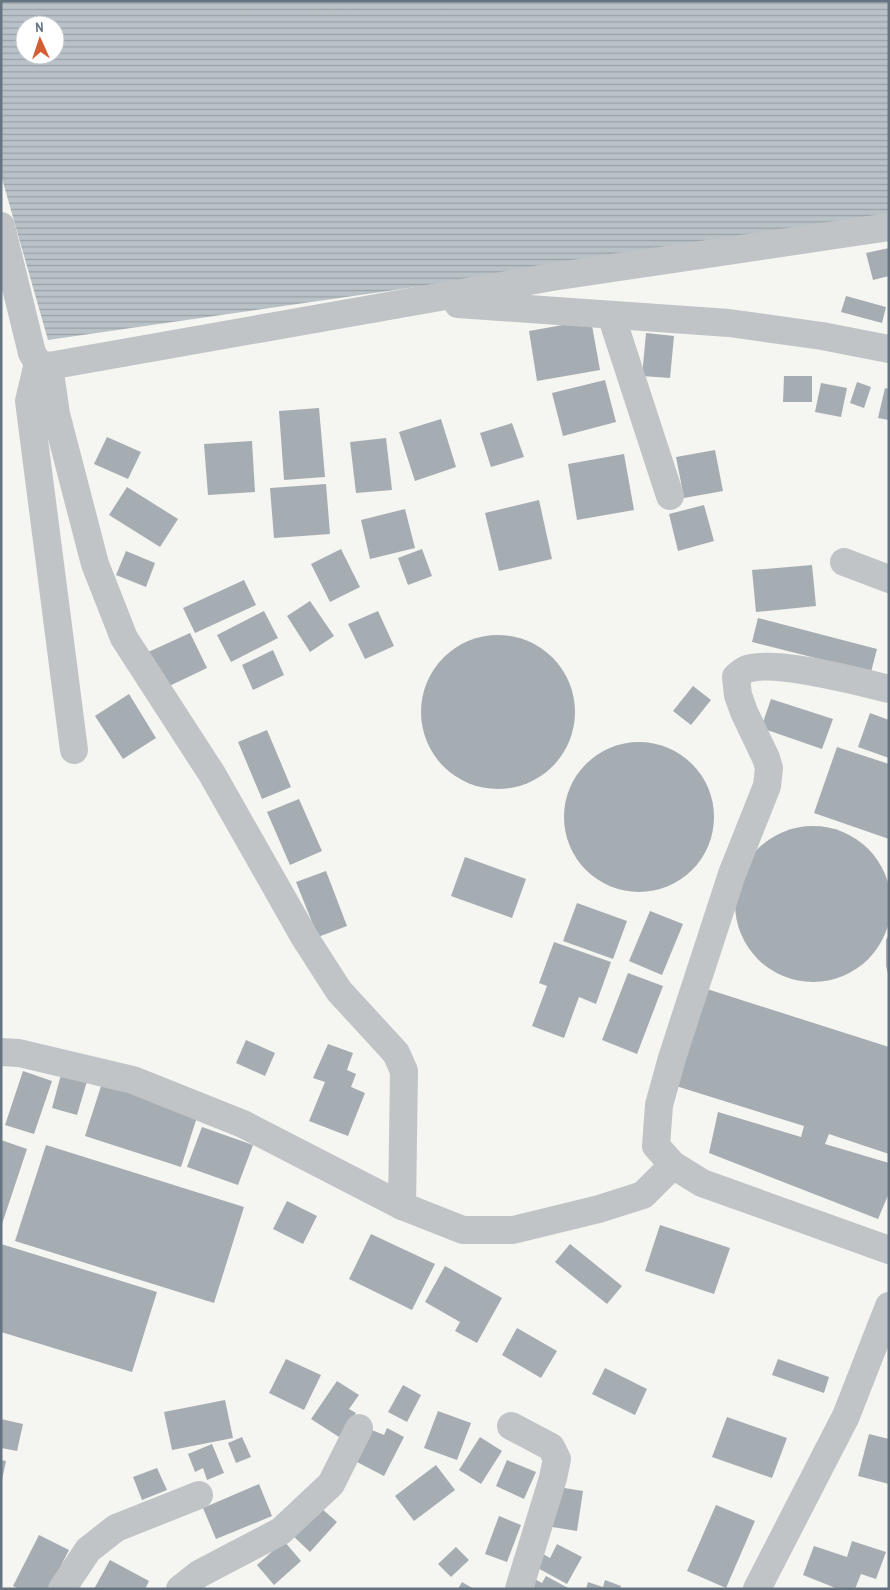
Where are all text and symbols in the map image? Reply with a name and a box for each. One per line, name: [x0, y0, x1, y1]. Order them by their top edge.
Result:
north arrow: [15, 15, 65, 65]
text: N: [35, 18, 44, 36]

